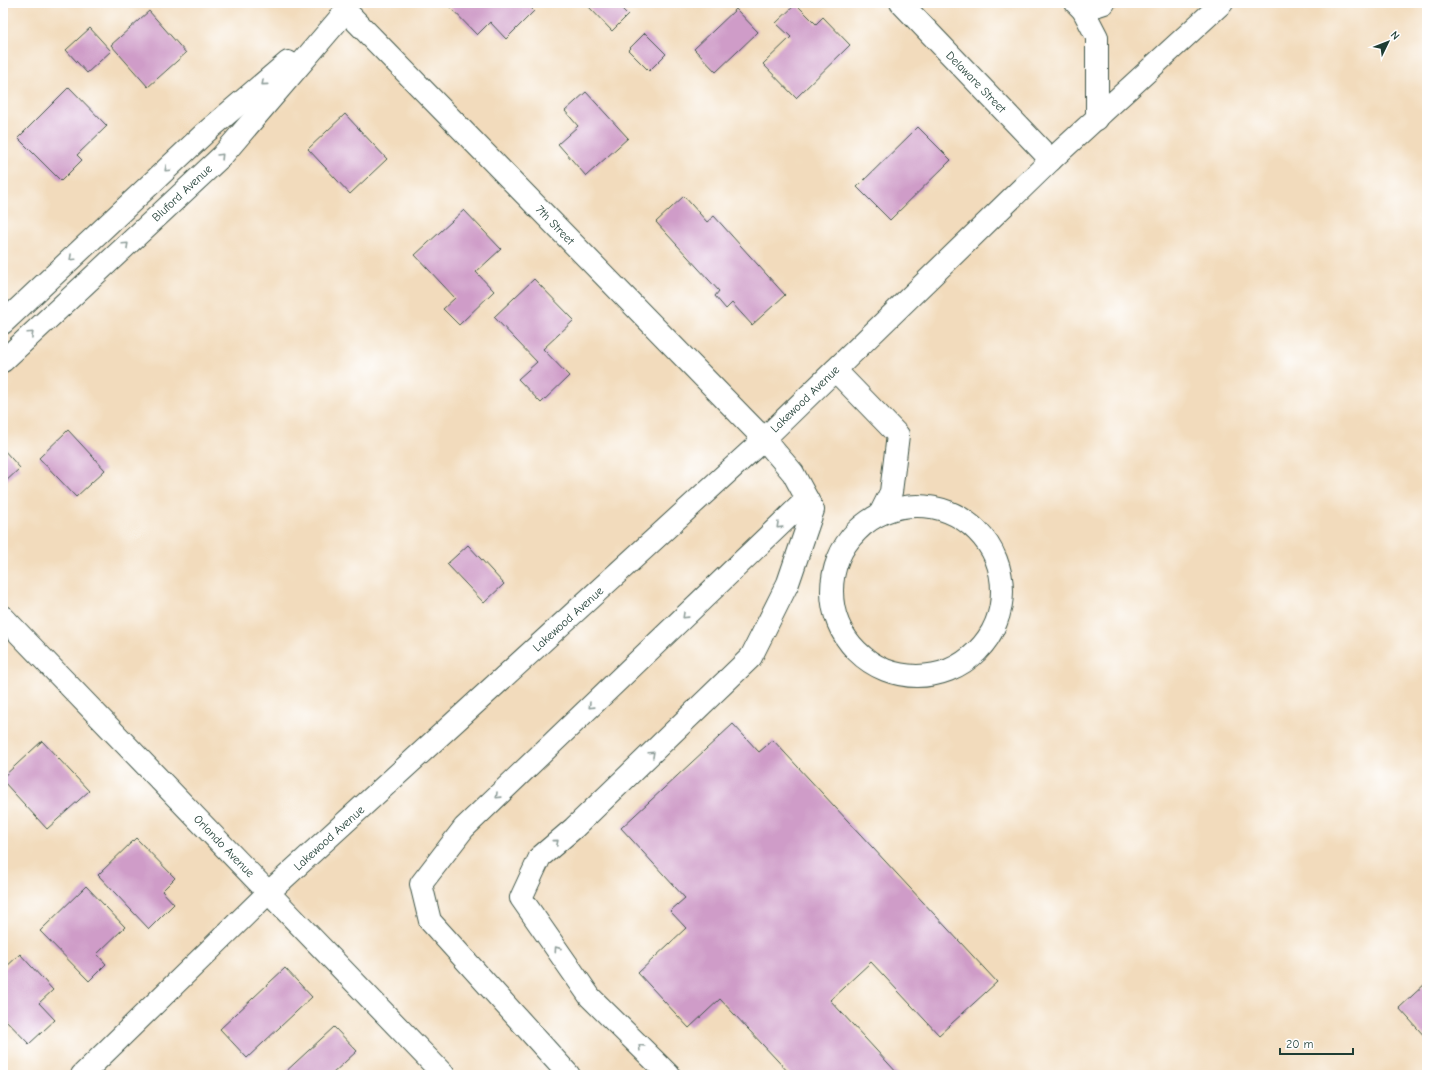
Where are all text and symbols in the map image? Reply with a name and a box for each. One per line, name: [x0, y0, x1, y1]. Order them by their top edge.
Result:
north arrow: [1368, 22, 1408, 62]
text: N: [1388, 28, 1402, 43]
street label: Delaware Street: [943, 48, 1009, 116]
one-way arrow: [261, 78, 268, 85]
one-way arrow: [216, 153, 224, 161]
street label: Bluford Avenue: [149, 162, 215, 224]
one-way arrow: [164, 165, 172, 172]
street label: 7th Street: [533, 202, 578, 248]
one-way arrow: [121, 242, 129, 250]
one-way arrow: [69, 254, 77, 261]
one-way arrow: [27, 332, 34, 339]
street label: Lakewood Avenue: [768, 363, 842, 435]
one-way arrow: [776, 521, 784, 529]
street label: Lakewood Avenue: [530, 584, 606, 654]
one-way arrow: [682, 611, 690, 619]
one-way arrow: [589, 701, 596, 708]
one-way arrow: [647, 752, 655, 759]
one-way arrow: [495, 791, 502, 798]
street label: Lakewood Avenue: [291, 803, 367, 873]
street label: Orlando Avenue: [191, 812, 257, 880]
one-way arrow: [552, 840, 559, 847]
one-way arrow: [554, 946, 562, 953]
scale bar: [1280, 1030, 1353, 1056]
text: 20 m: [1286, 1037, 1314, 1051]
one-way arrow: [638, 1045, 646, 1052]

